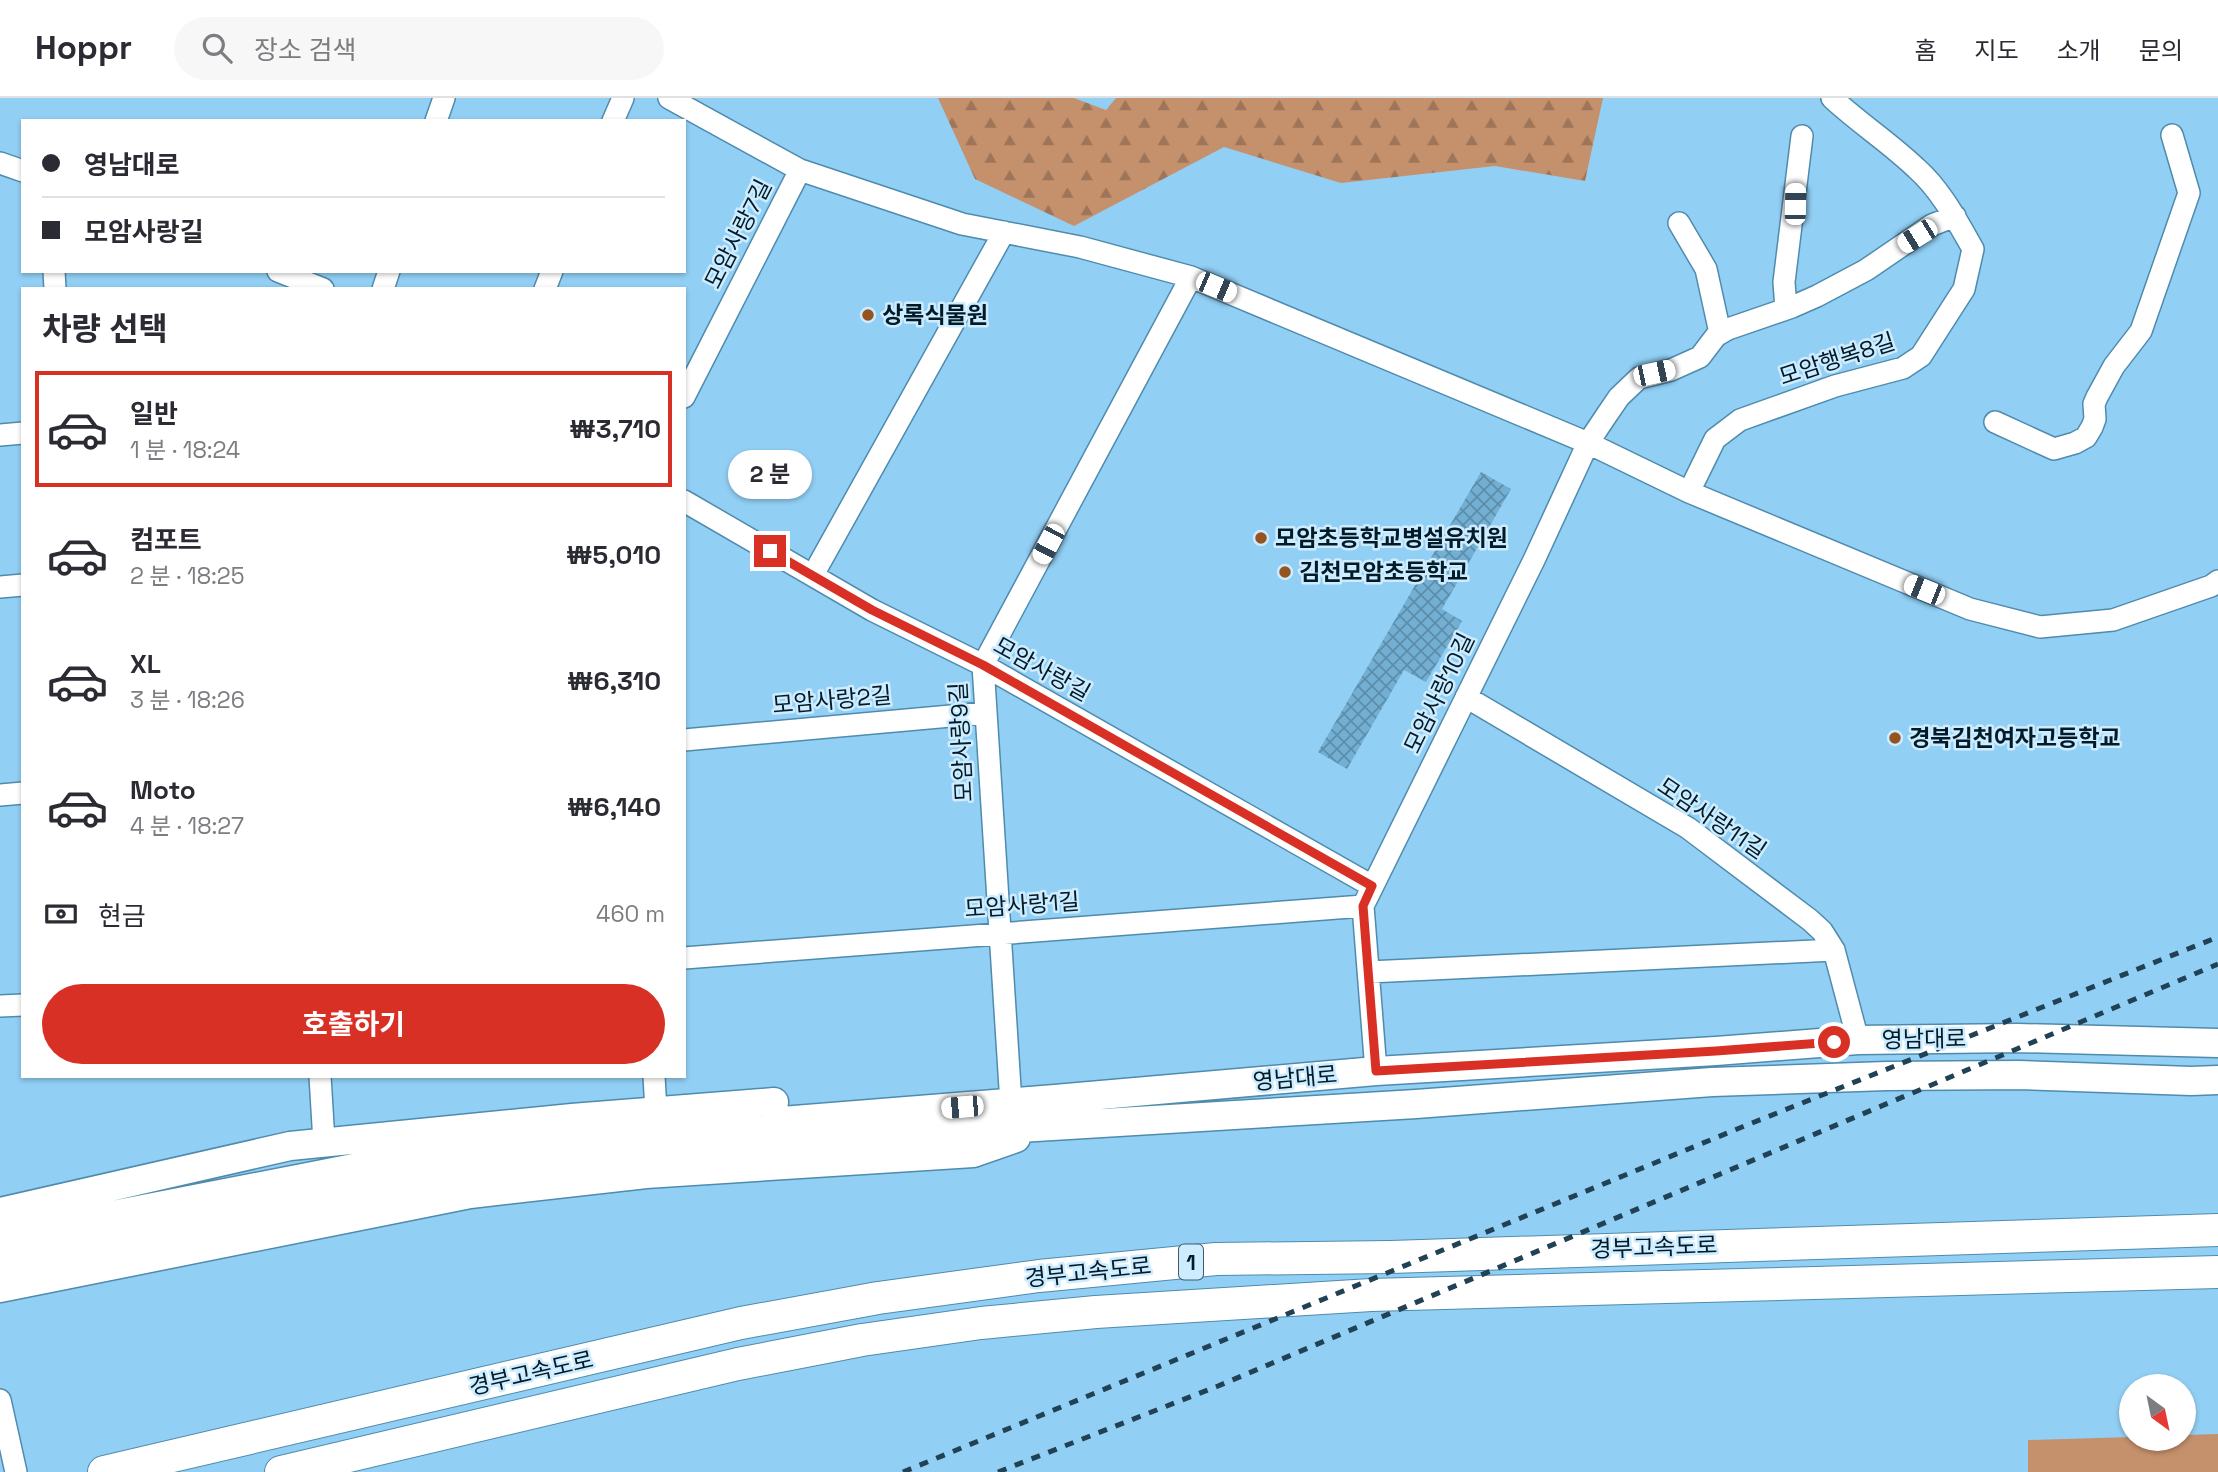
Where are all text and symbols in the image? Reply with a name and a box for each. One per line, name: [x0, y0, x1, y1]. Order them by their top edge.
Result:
search box: [174, 17, 664, 80]
text: Hoppr: [35, 27, 132, 69]
icon: search: [198, 29, 236, 67]
text: 장소 검색: [254, 33, 356, 67]
text: 홈: [1914, 35, 1936, 66]
text: 지도: [1974, 35, 2019, 66]
text: 소개: [2057, 35, 2101, 66]
text: 문의: [2139, 35, 2183, 66]
text: 영남대로: [84, 148, 180, 182]
street label: 모암사랑7길: [698, 174, 778, 294]
car: [1785, 183, 1806, 225]
text: 모암사랑길: [84, 215, 204, 249]
car: [1894, 216, 1941, 256]
car: [1193, 269, 1240, 305]
place label: 상록식물원: [882, 300, 988, 330]
marker: 상록식물원: [860, 307, 876, 323]
text: 차량 선택: [42, 309, 168, 349]
street label: 모암행복8길: [1775, 326, 1899, 392]
car: [1632, 358, 1677, 388]
text: 일반: [130, 397, 178, 431]
icon: car: [46, 398, 109, 461]
text: ₩3,710: [569, 412, 661, 446]
text: 1 분 · 18:24: [130, 435, 240, 465]
callout: 2 분: [728, 449, 812, 498]
text: 2 분: [750, 459, 790, 489]
car: [1029, 521, 1068, 567]
text: 컴포트: [130, 523, 202, 557]
place label: 모암초등학교병설유치원: [1275, 523, 1508, 553]
icon: car: [46, 524, 109, 587]
marker: 모암초등학교병설유치원: [1253, 530, 1269, 546]
route end: [754, 535, 786, 567]
text: ₩5,010: [566, 538, 661, 572]
place label: 김천모암초등학교: [1299, 557, 1468, 587]
text: 2 분 · 18:25: [130, 561, 244, 591]
marker: 김천모암초등학교: [1277, 564, 1293, 580]
car: [1901, 572, 1948, 608]
street label: 모암사랑10길: [1397, 628, 1481, 758]
street label: 모암사랑길: [988, 630, 1096, 708]
text: XL: [130, 647, 161, 681]
icon: car: [46, 650, 109, 713]
text: ₩6,310: [567, 664, 661, 698]
street label: 모암사랑2길: [771, 680, 893, 720]
street label: 모암사랑9길: [943, 681, 979, 803]
text: 3 분 · 18:26: [130, 685, 245, 715]
place label: 경북김천여자고등학교: [1909, 723, 2121, 753]
marker: 경북김천여자고등학교: [1887, 730, 1903, 746]
street label: 모암사랑11길: [1652, 771, 1772, 865]
text: Moto: [130, 773, 196, 807]
icon: car: [46, 776, 109, 839]
text: ₩6,140: [567, 790, 661, 824]
text: 4 분 · 18:27: [130, 811, 244, 841]
street label: 모암사랑1길: [963, 886, 1081, 924]
icon: cash: [42, 895, 80, 933]
text: 현금: [98, 899, 146, 933]
text: 460 m: [596, 899, 665, 929]
button: 호출하기: [42, 984, 665, 1064]
street label: 영남대로: [1881, 1023, 1967, 1055]
route start: [1818, 1026, 1850, 1058]
street label: 영남대로: [1252, 1059, 1338, 1097]
car: [941, 1095, 984, 1119]
street label: 경부고속도로: [1590, 1230, 1718, 1264]
road number: 1: [1179, 1244, 1203, 1280]
street label: 경부고속도로: [1023, 1250, 1153, 1294]
street label: 경부고속도로: [466, 1344, 596, 1402]
north arrow: [2119, 1374, 2196, 1451]
map controls: [2119, 1374, 2196, 1451]

